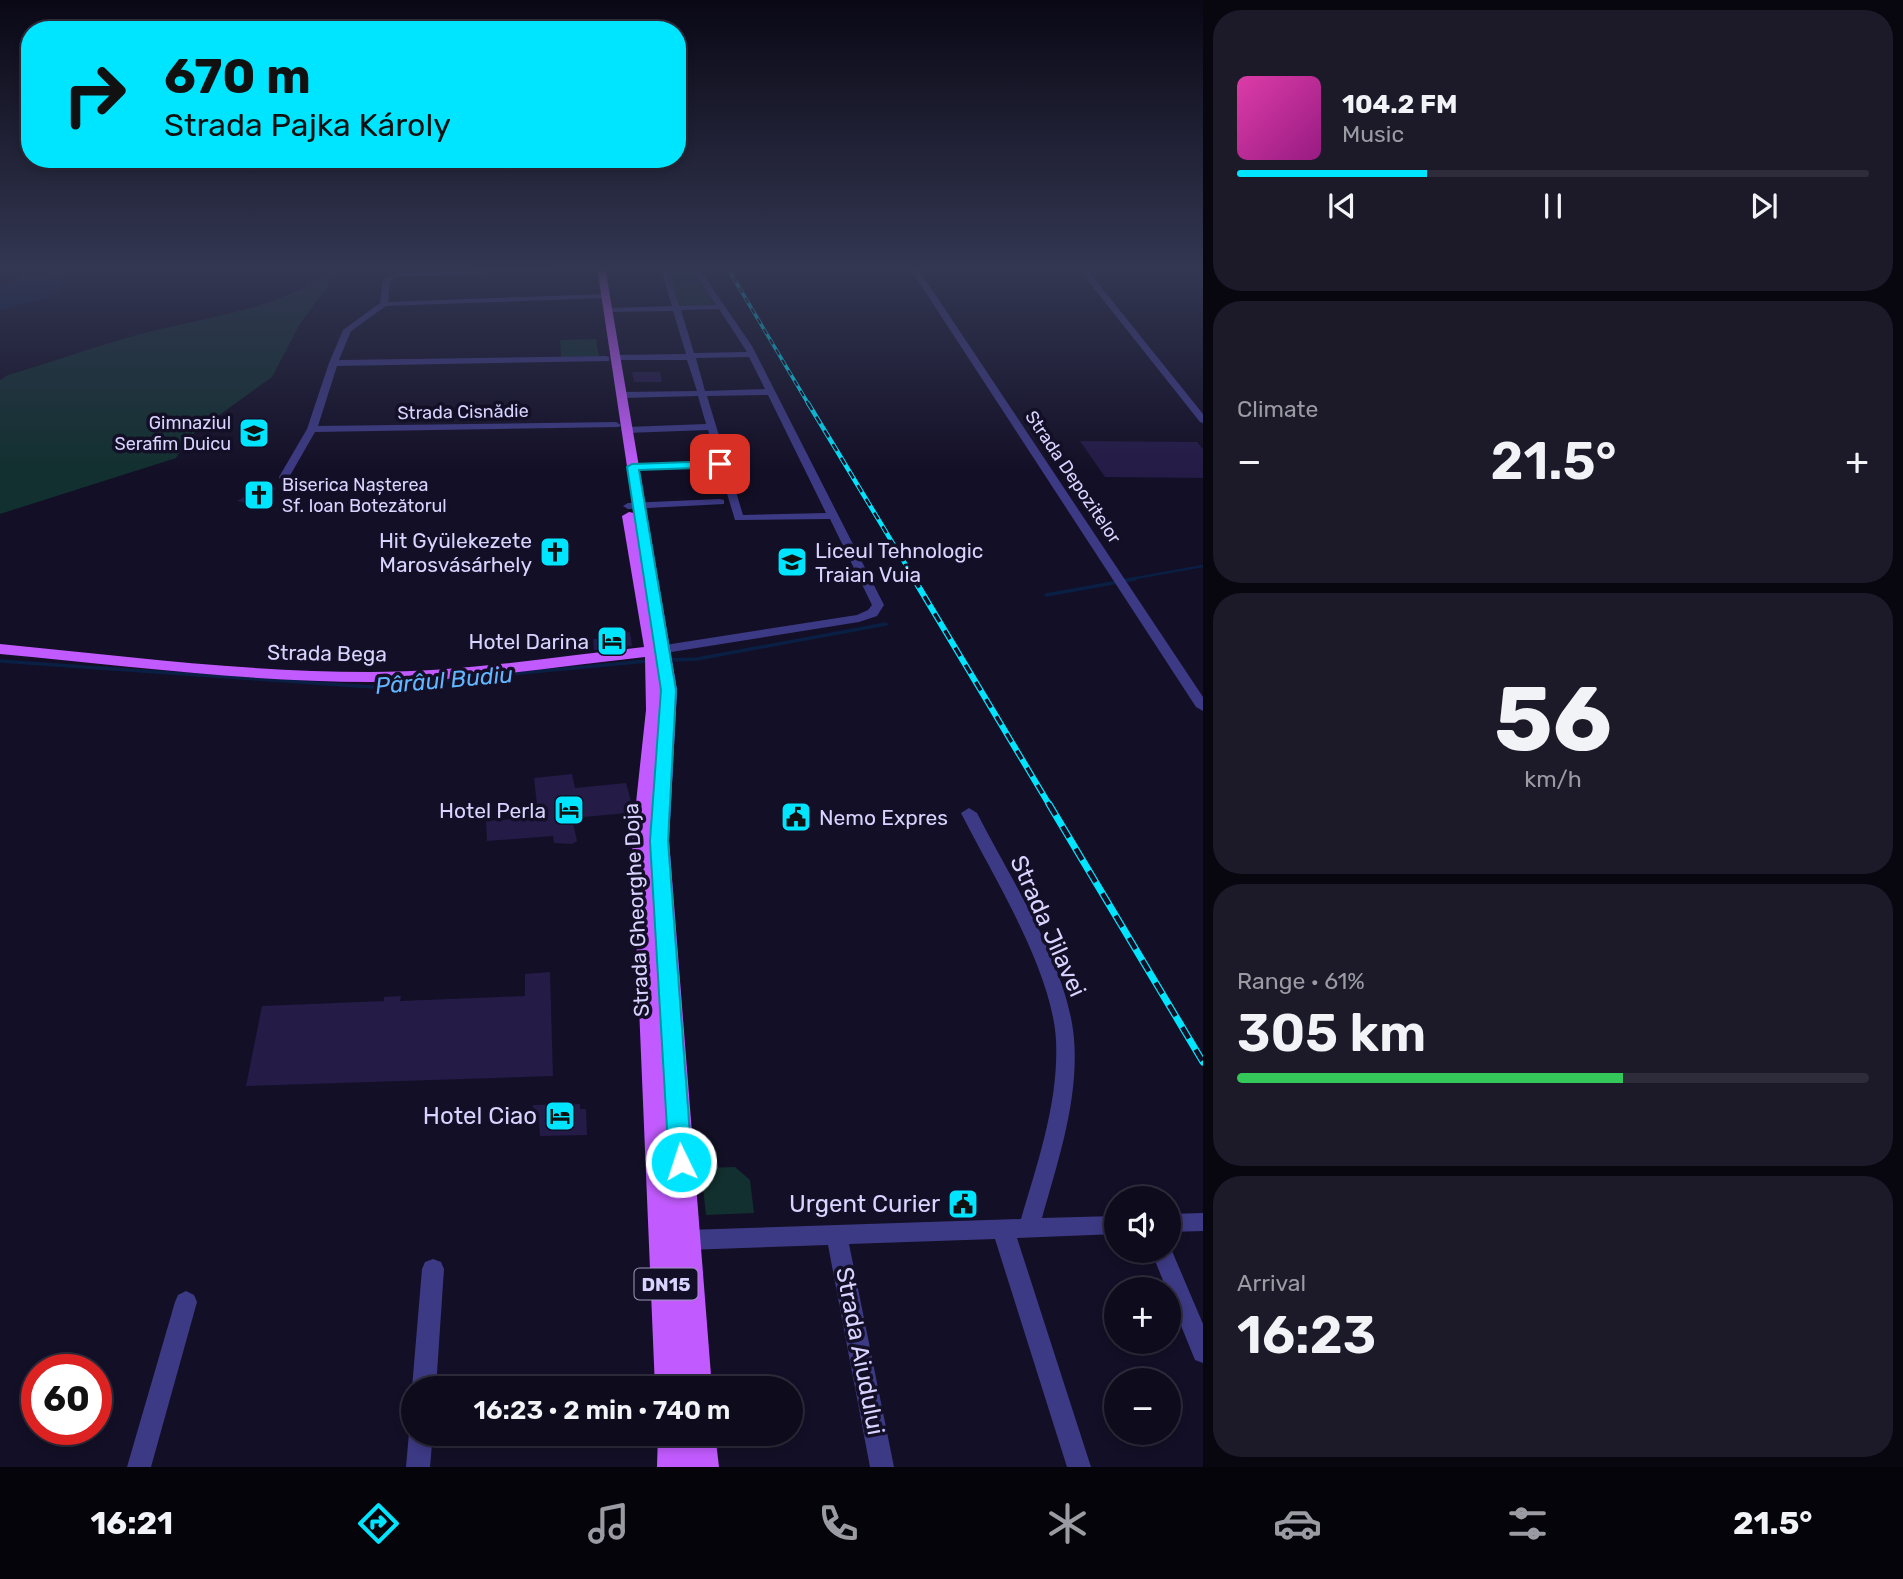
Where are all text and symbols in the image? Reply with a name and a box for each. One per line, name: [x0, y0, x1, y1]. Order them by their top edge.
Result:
text: 670 m: [164, 47, 311, 105]
icon: right: [49, 49, 140, 140]
text: 104.2 FM: [1342, 89, 1458, 120]
text: Strada Pajka Károly: [164, 106, 451, 144]
text: Music: [1342, 120, 1404, 148]
icon: previous: [1323, 187, 1361, 225]
icon: pause: [1534, 187, 1572, 225]
icon: next: [1745, 187, 1783, 225]
text: Climate: [1237, 395, 1318, 423]
street label: Strada Cisnădie: [397, 400, 529, 424]
street label: Strada Depozitelor: [1020, 406, 1126, 548]
place label: Gimnaziul Serafim Duicu: [115, 412, 231, 455]
school or university icon: Gimnaziul Serafim Duicu: [237, 416, 271, 450]
text: 21.5°: [1490, 430, 1617, 492]
pin: [690, 434, 750, 494]
text: −: [1237, 438, 1262, 484]
text: +: [1845, 438, 1869, 484]
icon: arrive: [701, 445, 739, 483]
place label: Biserica Nașterea Sf. Ioan Botezătorul: [282, 474, 447, 517]
church icon: Biserica Nașterea Sf. Ioan Botezătorul: [242, 478, 276, 512]
place label: Hit Gyülekezete Marosvásárhely: [379, 528, 532, 577]
church icon: Hit Gyülekezete Marosvásárhely: [538, 535, 572, 569]
place label: Liceul Tehnologic Traian Vuia: [815, 538, 983, 587]
school or university icon: Liceul Tehnologic Traian Vuia: [775, 545, 809, 579]
hotel icon: Hotel Darina: [595, 624, 629, 658]
place label: Hotel Darina: [468, 629, 589, 654]
street label: Strada Bega: [267, 639, 387, 667]
water label: Pârâul Budiu: [374, 660, 514, 700]
text: 56: [1494, 665, 1612, 773]
text: km/h: [1524, 765, 1582, 793]
hotel icon: Hotel Perla: [552, 793, 586, 827]
place label: Hotel Perla: [439, 798, 546, 823]
public building icon: Nemo Expres: [779, 800, 813, 834]
street label: Strada Gheorghe Doja: [618, 802, 654, 1018]
place label: Nemo Expres: [819, 805, 948, 830]
street label: Strada Jilavei: [1004, 851, 1092, 1001]
text: Range · 61%: [1237, 967, 1365, 995]
text: 305 km: [1237, 1002, 1426, 1064]
hotel icon: Hotel Ciao: [543, 1099, 577, 1133]
place label: Hotel Ciao: [423, 1102, 537, 1130]
position arrow: [644, 1125, 718, 1199]
map controls: [1104, 1186, 1181, 1445]
button: sound: [1104, 1186, 1181, 1263]
public building icon: Urgent Curier: [946, 1187, 980, 1221]
place label: Urgent Curier: [789, 1190, 940, 1218]
street label: Strada Aiudului: [830, 1265, 890, 1437]
road number: DN15: [634, 1268, 698, 1300]
text: Arrival: [1237, 1269, 1306, 1297]
button: +: [1104, 1277, 1181, 1354]
text: 16:23: [1237, 1304, 1376, 1366]
speed limit sign: 60: [21, 1354, 112, 1445]
button: −: [1104, 1368, 1181, 1445]
text: 16:23 · 2 min · 740 m: [474, 1395, 730, 1426]
icon: directions: [354, 1499, 403, 1548]
icon: music: [584, 1499, 633, 1548]
icon: phone: [814, 1499, 863, 1548]
icon: climate: [1043, 1499, 1092, 1548]
icon: car: [1273, 1499, 1322, 1548]
icon: filters: [1503, 1499, 1552, 1548]
text: 16:21: [90, 1504, 173, 1542]
text: 21.5°: [1733, 1504, 1813, 1542]

